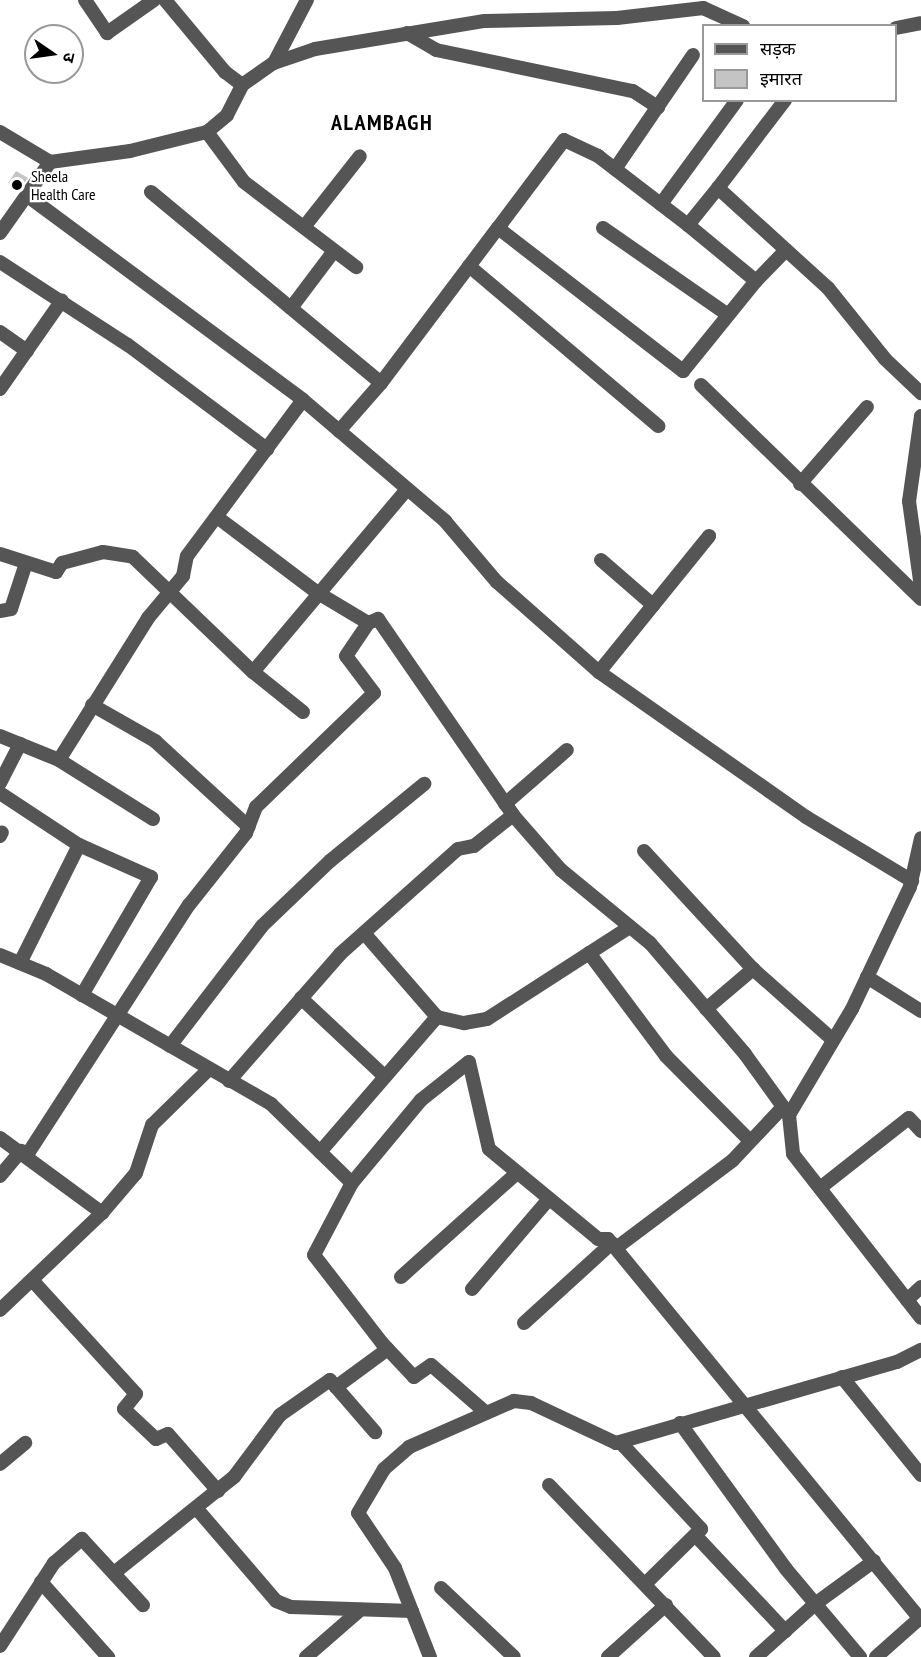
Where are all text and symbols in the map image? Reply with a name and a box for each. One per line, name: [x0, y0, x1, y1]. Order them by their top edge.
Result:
north arrow: [24, 24, 84, 84]
legend: [702, 24, 897, 102]
text: सड़क: [760, 37, 796, 60]
text: उ: [59, 51, 80, 64]
text: इमारत: [760, 67, 802, 90]
district label: ALAMBAGH: [331, 110, 433, 136]
place label: Sheela Health Care: [31, 166, 96, 204]
marker: Sheela Health Care: [8, 176, 26, 194]

